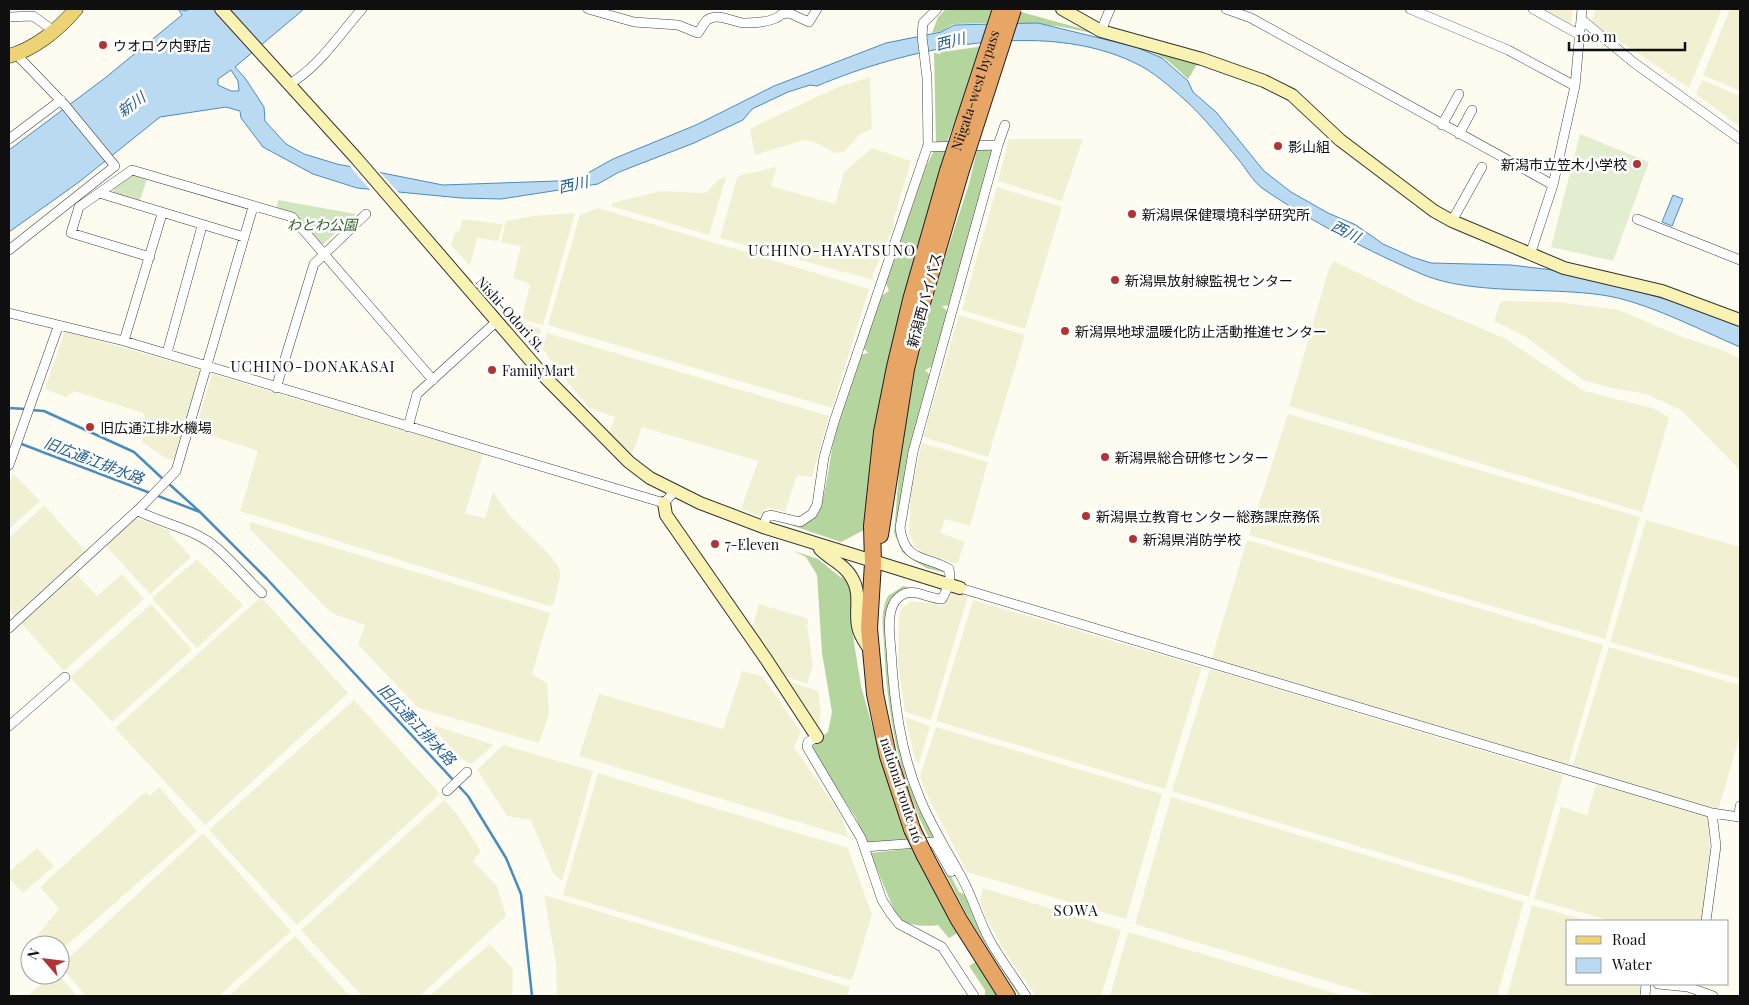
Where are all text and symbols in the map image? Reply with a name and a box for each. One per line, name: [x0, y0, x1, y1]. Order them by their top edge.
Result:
scale bar: [1569, 20, 1685, 52]
text: 100 m: [1576, 26, 1617, 46]
water label: 西川: [933, 27, 969, 54]
street label: Niigata-west bypass: [946, 28, 1003, 153]
place label: ウオロク内野店: [113, 36, 211, 55]
marker: ウオロク内野店: [97, 39, 109, 51]
water label: 新川: [113, 86, 151, 121]
place label: 影山組: [1288, 137, 1330, 156]
marker: 影山組: [1272, 140, 1284, 152]
place label: 新潟市立笠木小学校: [1501, 155, 1627, 174]
marker: 新潟市立笠木小学校: [1631, 158, 1643, 170]
water label: 西川: [556, 171, 592, 197]
place label: 新潟県保健環境科学研究所: [1142, 205, 1310, 224]
marker: 新潟県保健環境科学研究所: [1126, 208, 1138, 220]
park label: わとわ公園: [287, 215, 359, 234]
water label: 西川: [1328, 215, 1366, 248]
district label: UCHINO-HAYATSUNO: [748, 240, 916, 260]
street label: 新潟西バイパス: [902, 250, 946, 350]
place label: 新潟県放射線監視センター: [1125, 271, 1293, 290]
street label: Nishi-Odori St.: [472, 272, 550, 356]
marker: 新潟県放射線監視センター: [1109, 274, 1121, 286]
place label: 新潟県地球温暖化防止活動推進センター: [1075, 322, 1327, 341]
marker: 新潟県地球温暖化防止活動推進センター: [1059, 325, 1071, 337]
district label: UCHINO-DONAKASAI: [230, 356, 396, 376]
place label: FamilyMart: [502, 361, 575, 380]
marker: FamilyMart: [486, 364, 498, 376]
place label: 旧広通江排水機場: [100, 418, 212, 437]
marker: 旧広通江排水機場: [84, 421, 96, 433]
water label: 旧広通江排水路: [41, 432, 148, 489]
place label: 新潟県総合研修センター: [1115, 448, 1269, 467]
marker: 新潟県総合研修センター: [1099, 451, 1111, 463]
place label: 新潟県立教育センター総務課庶務係: [1096, 507, 1320, 526]
marker: 新潟県立教育センター総務課庶務係: [1080, 510, 1092, 522]
place label: 新潟県消防学校: [1143, 530, 1241, 549]
marker: 新潟県消防学校: [1127, 533, 1139, 545]
place label: 7-Eleven: [725, 535, 780, 554]
marker: 7-Eleven: [709, 538, 721, 550]
water label: 旧広通江排水路: [374, 679, 461, 771]
street label: national route 116: [876, 735, 928, 845]
district label: SOWA: [1053, 900, 1099, 920]
legend: [1566, 920, 1729, 985]
text: Road: [1612, 929, 1646, 949]
north arrow: [20, 935, 70, 985]
text: N: [22, 945, 44, 963]
text: Water: [1611, 954, 1652, 974]

